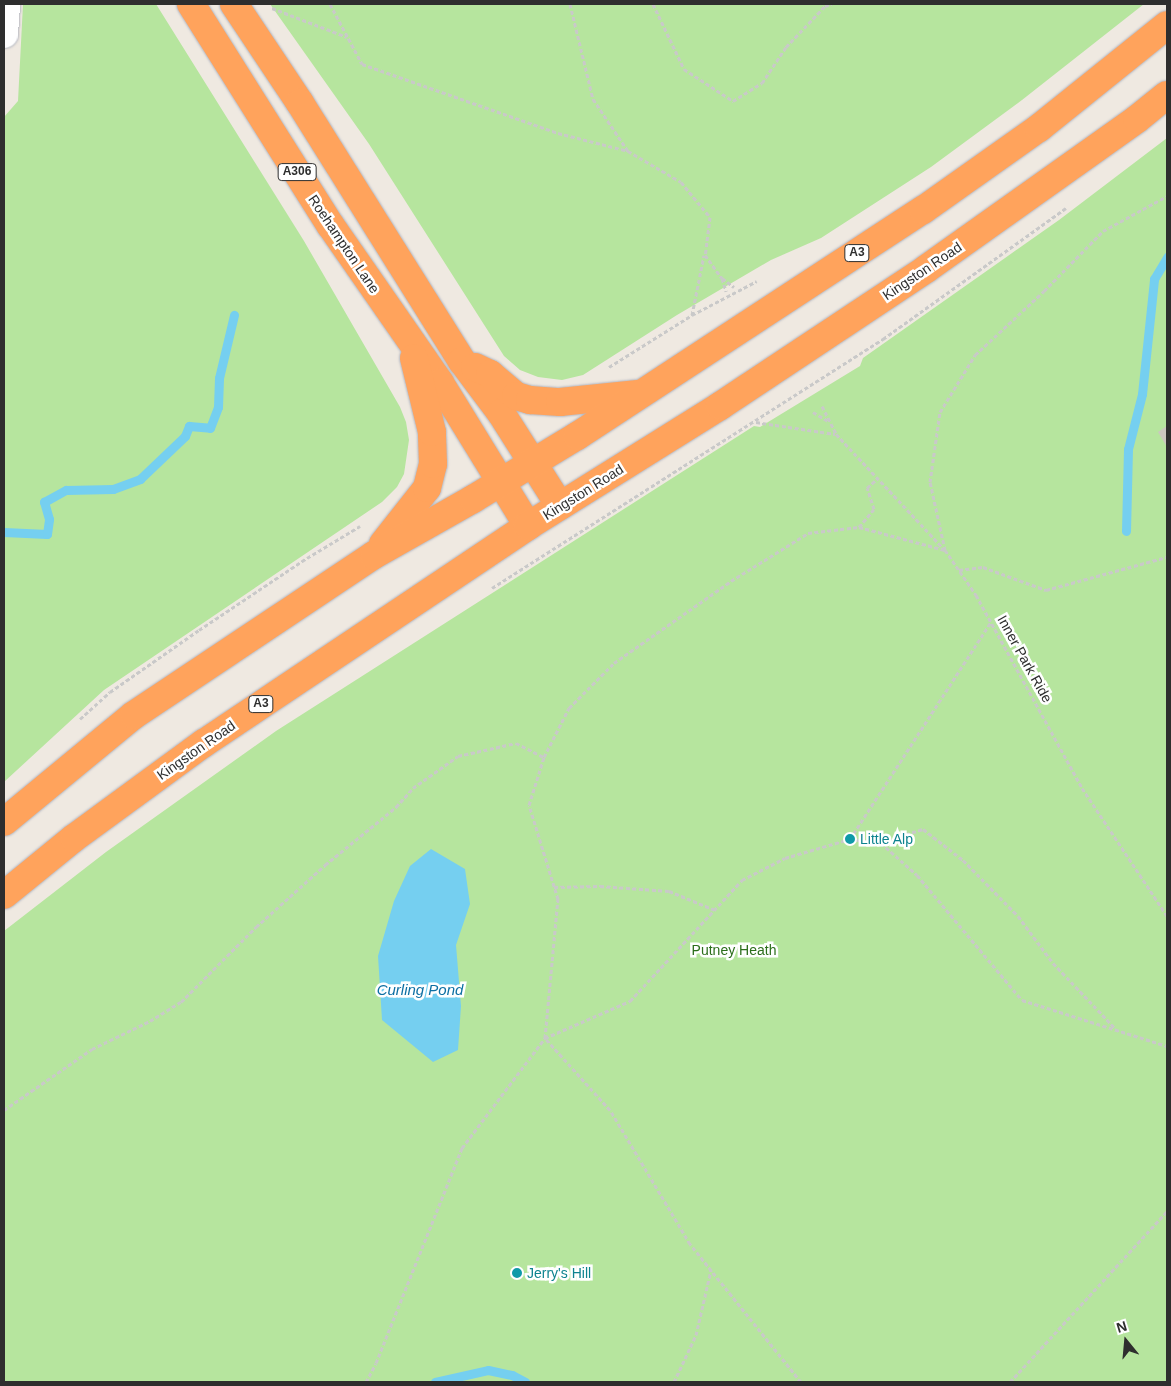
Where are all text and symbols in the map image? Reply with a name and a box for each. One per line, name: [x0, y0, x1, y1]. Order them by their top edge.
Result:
road number: A306: [277, 162, 317, 182]
street label: Roehampton Lane: [305, 192, 383, 296]
street label: Kingston Road: [879, 238, 965, 304]
road number: A3: [843, 244, 871, 262]
street label: Kingston Road: [540, 461, 626, 523]
street label: Inner Park Ride: [994, 612, 1056, 706]
road number: A3: [247, 694, 275, 714]
street label: Kingston Road: [154, 717, 238, 783]
place label: Little Alp: [860, 831, 914, 847]
marker: Little Alp: [844, 833, 856, 845]
park label: Putney Heath: [692, 942, 776, 958]
water label: Curling Pond: [377, 981, 463, 999]
place label: Jerry's Hill: [527, 1265, 591, 1281]
marker: Jerry's Hill: [511, 1267, 523, 1279]
north arrow: [1101, 1316, 1151, 1366]
text: N: [1114, 1318, 1129, 1336]

